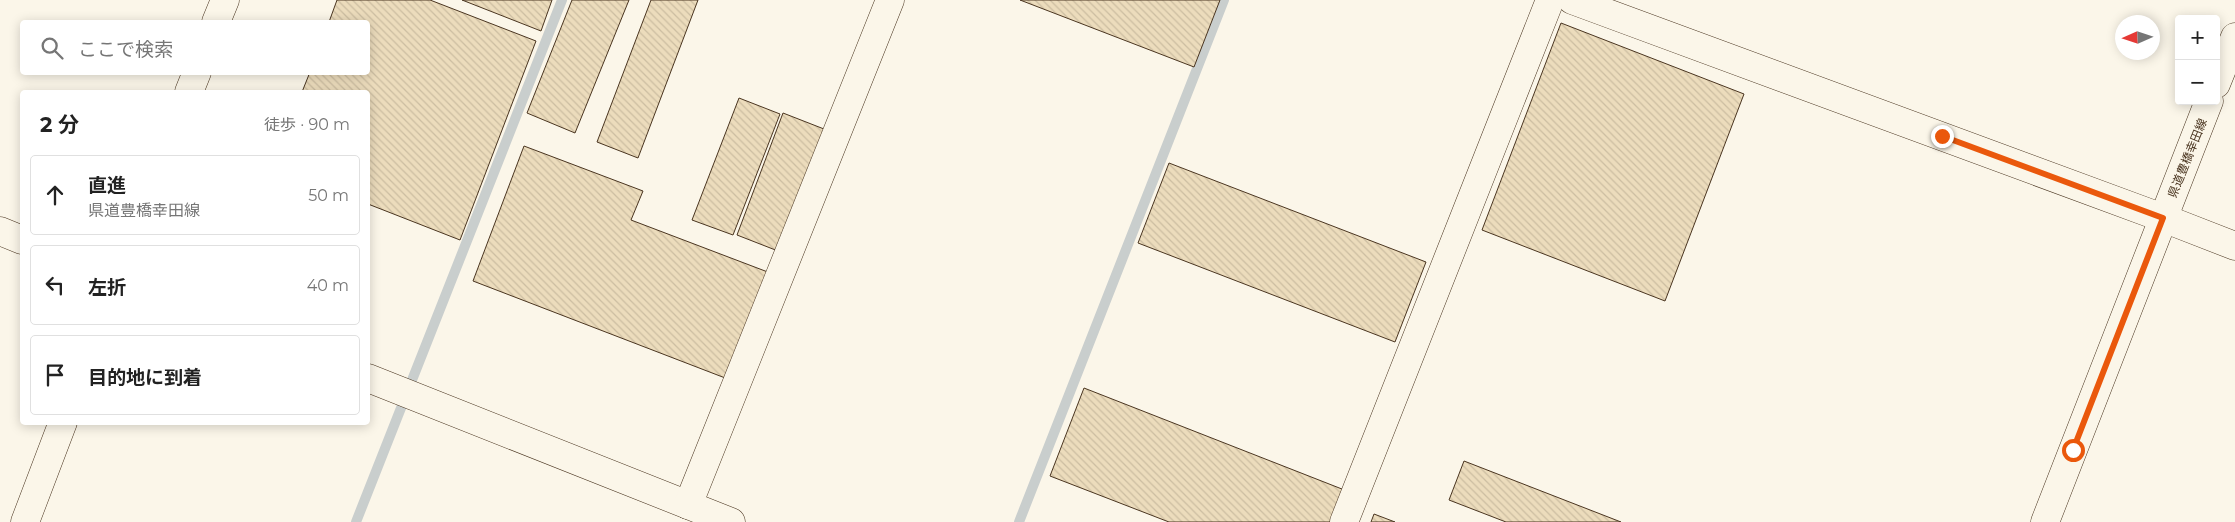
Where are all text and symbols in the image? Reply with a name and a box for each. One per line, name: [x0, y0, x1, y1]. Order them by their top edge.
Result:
north arrow: [2115, 15, 2160, 60]
map controls: [2175, 15, 2220, 105]
button: +: [2175, 15, 2220, 60]
search box: [20, 20, 370, 75]
icon: search: [38, 34, 66, 62]
text: ここで検索: [78, 38, 173, 61]
button: −: [2175, 60, 2220, 105]
text: 2 分: [40, 112, 79, 137]
text: 徒歩 · 90 m: [264, 115, 350, 134]
street label: 県道豊橋幸田線: [2164, 116, 2210, 200]
route end: [1931, 125, 1954, 148]
text: 直進: [88, 174, 126, 197]
icon: ahead: [41, 181, 69, 209]
text: 50 m: [308, 186, 349, 205]
text: 県道豊橋幸田線: [88, 201, 200, 220]
icon: left: [41, 271, 69, 299]
text: 左折: [88, 276, 126, 299]
text: 40 m: [307, 276, 349, 295]
icon: arrive: [41, 361, 69, 389]
text: 目的地に到着: [88, 366, 202, 389]
route start: [2062, 439, 2085, 462]

